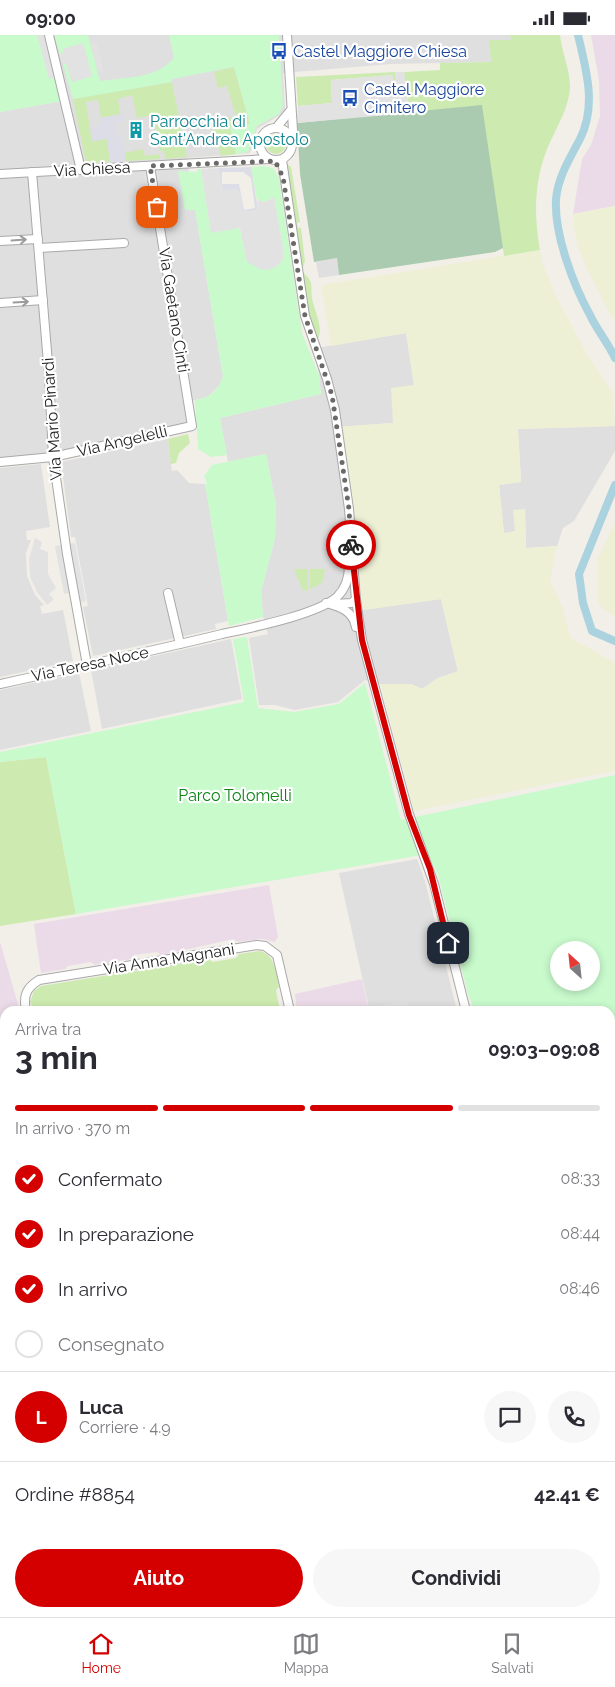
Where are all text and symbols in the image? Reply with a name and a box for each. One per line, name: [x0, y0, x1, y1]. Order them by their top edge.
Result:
text: 09:00: [25, 7, 76, 29]
bus stop icon: Castel Maggiore Chiesa: [269, 41, 289, 61]
place label: Castel Maggiore Chiesa: [293, 42, 467, 61]
place label: Castel Maggiore Cimitero: [364, 80, 484, 117]
bus stop icon: Castel Maggiore Cimitero: [340, 88, 360, 108]
place label: Parrocchia di Sant'Andrea Apostolo: [150, 112, 309, 149]
building icon: Parrocchia di Sant'Andrea Apostolo: [126, 120, 146, 140]
street label: Via Chiesa: [53, 158, 131, 180]
pin: [136, 186, 178, 228]
icon: bag: [143, 193, 171, 221]
one-way arrow: [11, 235, 27, 244]
street label: Via Gaetano Cinti: [155, 246, 193, 374]
one-way arrow: [13, 297, 29, 306]
street label: Via Mario Pinardi: [38, 357, 66, 481]
street label: Via Angelelli: [75, 421, 169, 461]
courier: [326, 520, 376, 570]
icon: bike: [337, 531, 365, 559]
street label: Via Teresa Noce: [30, 642, 150, 686]
park label: Parco Tolomelli: [178, 786, 292, 805]
pin: [427, 922, 469, 964]
icon: home: [434, 929, 462, 957]
street label: Via Anna Magnani: [102, 939, 236, 979]
north arrow: [550, 941, 600, 991]
map controls: [550, 941, 600, 991]
text: Arriva tra: [15, 1020, 81, 1039]
text: 09:03–09:08: [488, 1038, 600, 1060]
text: 3 min: [15, 1039, 98, 1076]
text: In arrivo · 370 m: [15, 1119, 130, 1138]
icon: check: [15, 1165, 43, 1193]
text: Confermato: [58, 1168, 162, 1190]
text: 08:33: [561, 1169, 600, 1188]
icon: check: [15, 1220, 43, 1248]
text: In preparazione: [58, 1223, 194, 1245]
text: 08:44: [560, 1224, 600, 1243]
icon: check: [15, 1275, 43, 1303]
text: In arrivo: [58, 1278, 128, 1300]
text: 08:46: [559, 1279, 600, 1298]
text: Consegnato: [58, 1333, 164, 1355]
button: chat: [484, 1391, 536, 1443]
button: phone: [548, 1391, 600, 1443]
text: Luca: [79, 1396, 123, 1418]
text: L: [35, 1406, 47, 1428]
text: Corriere · 4.9: [79, 1418, 171, 1437]
text: Ordine #8854: [15, 1483, 135, 1505]
text: 42.41 €: [534, 1483, 600, 1505]
button: Aiuto: [15, 1549, 303, 1607]
button: Condividi: [313, 1549, 600, 1607]
tab: Home: [81, 1630, 121, 1676]
tab: Mappa: [284, 1630, 329, 1676]
tab: Salvati: [491, 1630, 534, 1676]

